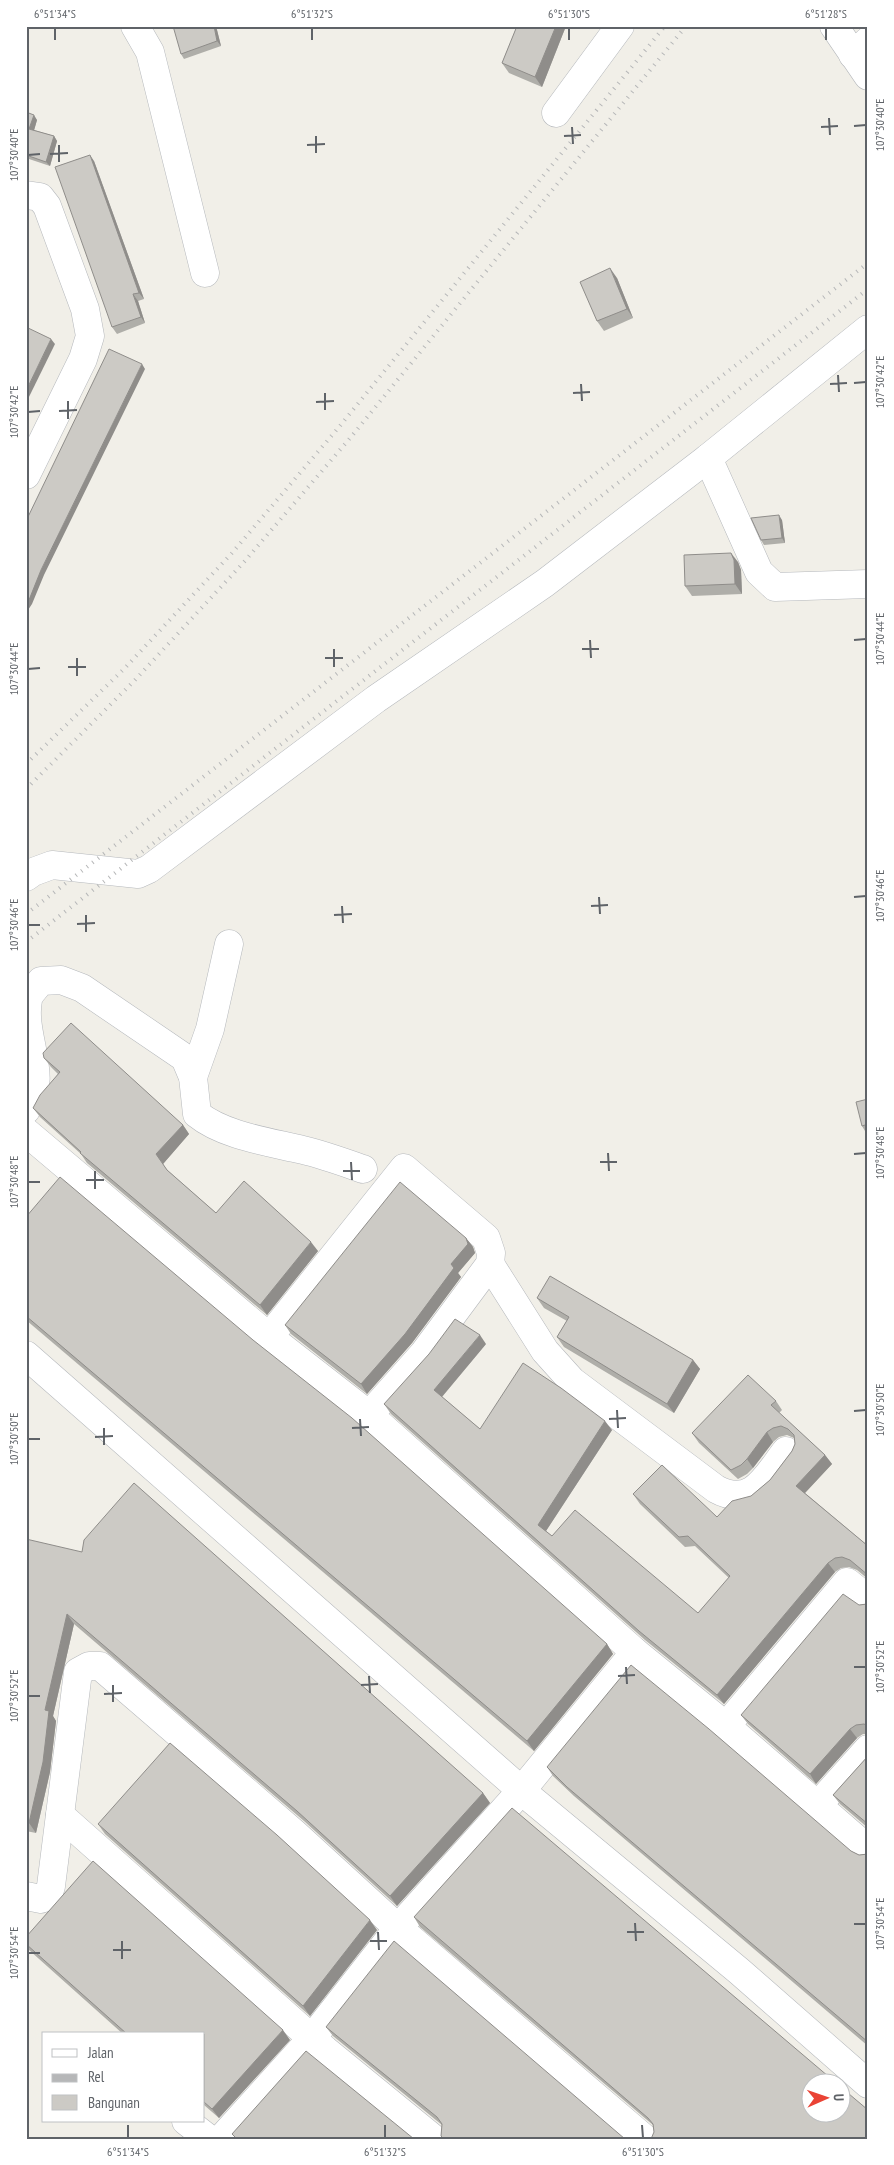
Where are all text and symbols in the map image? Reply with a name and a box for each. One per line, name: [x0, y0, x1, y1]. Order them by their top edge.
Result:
text: 6°51'34"S: [34, 6, 76, 21]
text: 6°51'32"S: [291, 6, 333, 21]
text: 6°51'30"S: [548, 6, 590, 21]
text: 6°51'28"S: [805, 6, 847, 21]
text: 107°30'40"E: [872, 99, 887, 151]
text: 107°30'40"E: [6, 129, 21, 181]
text: 107°30'42"E: [872, 356, 887, 408]
text: 107°30'42"E: [6, 386, 21, 438]
text: 107°30'44"E: [872, 613, 887, 665]
text: 107°30'44"E: [6, 643, 21, 695]
text: 107°30'46"E: [872, 870, 887, 922]
text: 107°30'46"E: [6, 899, 21, 951]
text: 107°30'48"E: [872, 1127, 887, 1179]
text: 107°30'48"E: [6, 1156, 21, 1208]
text: 107°30'50"E: [872, 1384, 887, 1436]
text: 107°30'50"E: [6, 1413, 21, 1465]
text: 107°30'52"E: [872, 1641, 887, 1693]
text: 107°30'52"E: [6, 1670, 21, 1722]
text: 107°30'54"E: [872, 1898, 887, 1950]
text: 107°30'54"E: [6, 1927, 21, 1979]
legend: [42, 2032, 205, 2122]
text: Jalan: [87, 2043, 114, 2062]
text: Rel: [88, 2067, 105, 2086]
north arrow: [802, 2072, 852, 2122]
text: Bangunan: [88, 2093, 140, 2112]
text: U: [830, 2094, 848, 2101]
text: 6°51'34"S: [107, 2144, 149, 2159]
text: 6°51'32"S: [364, 2144, 406, 2159]
text: 6°51'30"S: [622, 2144, 664, 2159]

